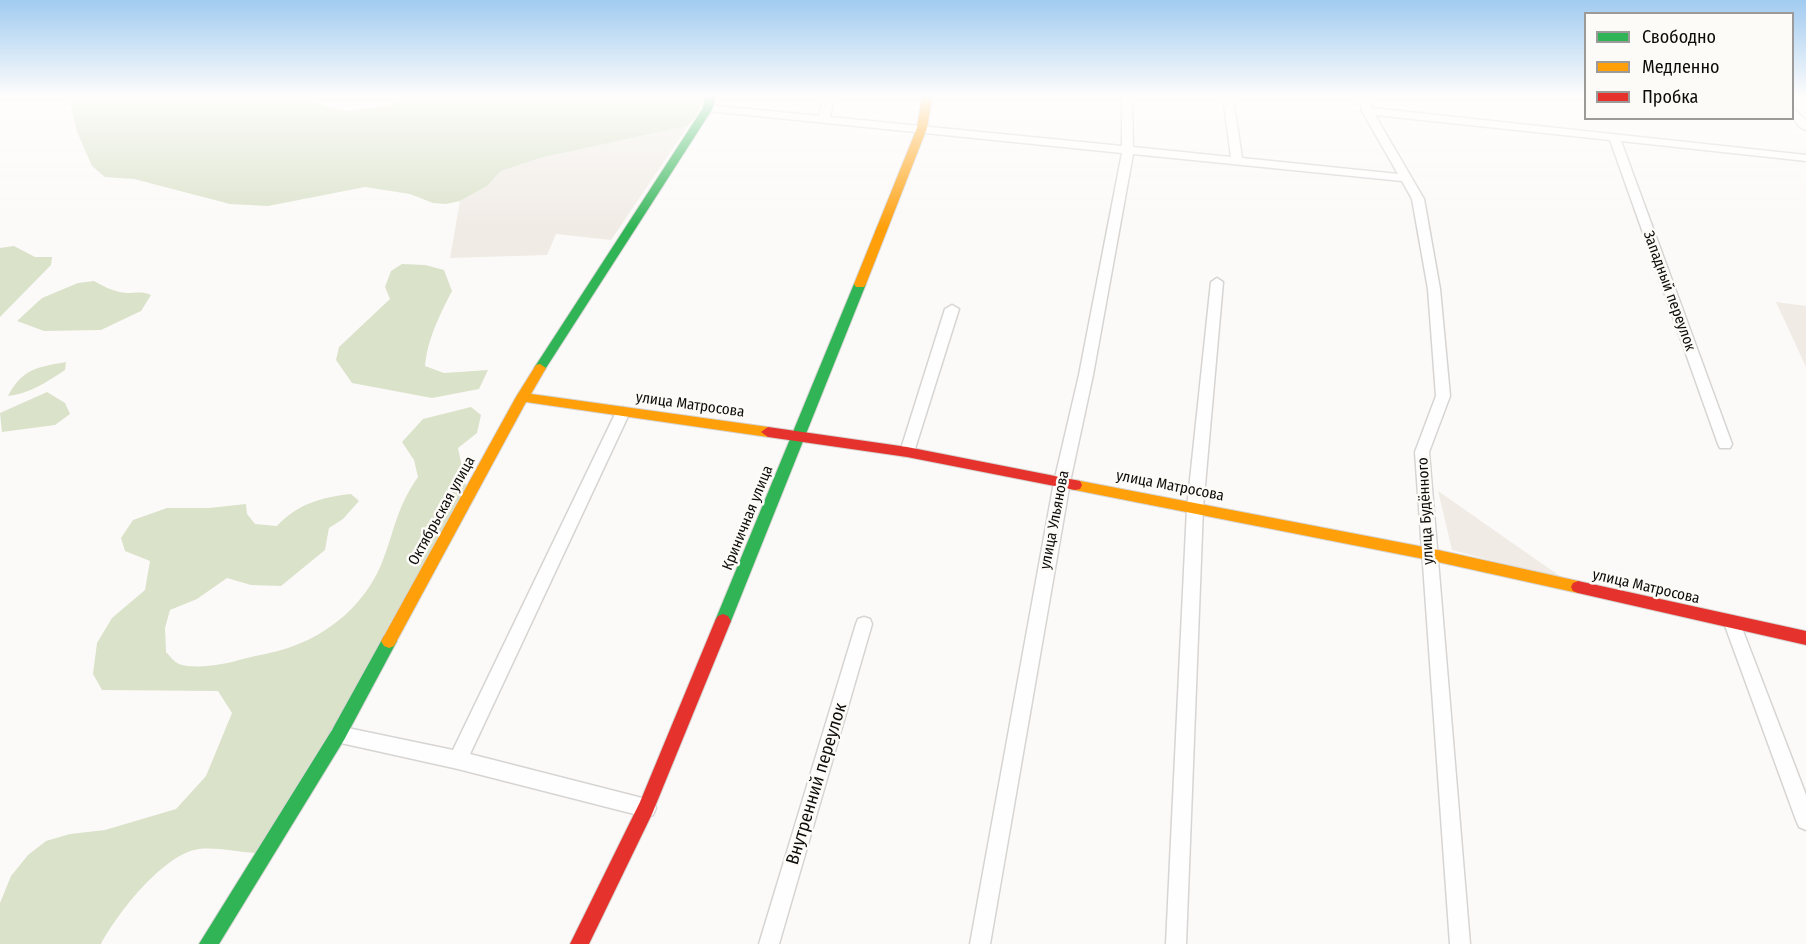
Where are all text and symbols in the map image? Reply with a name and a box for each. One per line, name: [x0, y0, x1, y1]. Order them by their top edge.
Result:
legend: [1584, 12, 1794, 120]
text: Свободно: [1642, 26, 1716, 48]
text: Медленно: [1642, 56, 1720, 78]
text: Пробка: [1642, 86, 1698, 108]
street label: Западный переулок: [1639, 228, 1699, 354]
street label: улица Матросова: [635, 388, 745, 422]
street label: Октябрьская улица: [405, 453, 479, 569]
street label: улица Будённого: [1414, 457, 1438, 565]
street label: Криничная улица: [719, 463, 777, 573]
street label: улица Матросова: [1115, 467, 1225, 505]
street label: улица Ульянова: [1037, 469, 1073, 571]
street label: улица Матросова: [1591, 566, 1701, 608]
street label: Внутренний переулок: [782, 701, 852, 867]

